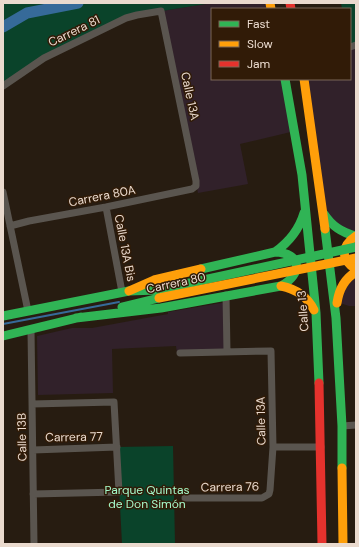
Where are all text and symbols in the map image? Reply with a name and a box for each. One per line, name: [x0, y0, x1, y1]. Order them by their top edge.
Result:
legend: [211, 8, 351, 80]
street label: Carrera 81: [46, 12, 102, 50]
text: Fast: [247, 16, 270, 32]
text: Slow: [247, 36, 273, 52]
text: Jam: [247, 56, 270, 72]
street label: Calle 13A: [177, 70, 203, 122]
street label: Carrera 80A: [67, 182, 137, 210]
street label: Calle 13A Bis: [111, 213, 139, 283]
street label: Carrera 80: [145, 269, 207, 297]
street label: Calle 13: [294, 290, 312, 332]
street label: Calle 13A: [253, 396, 269, 446]
street label: Calle 13B: [14, 413, 30, 461]
street label: Carrera 77: [45, 428, 103, 446]
street label: Carrera 76: [201, 478, 259, 496]
park label: Parque Quintas de Don Simón: [104, 482, 190, 512]

